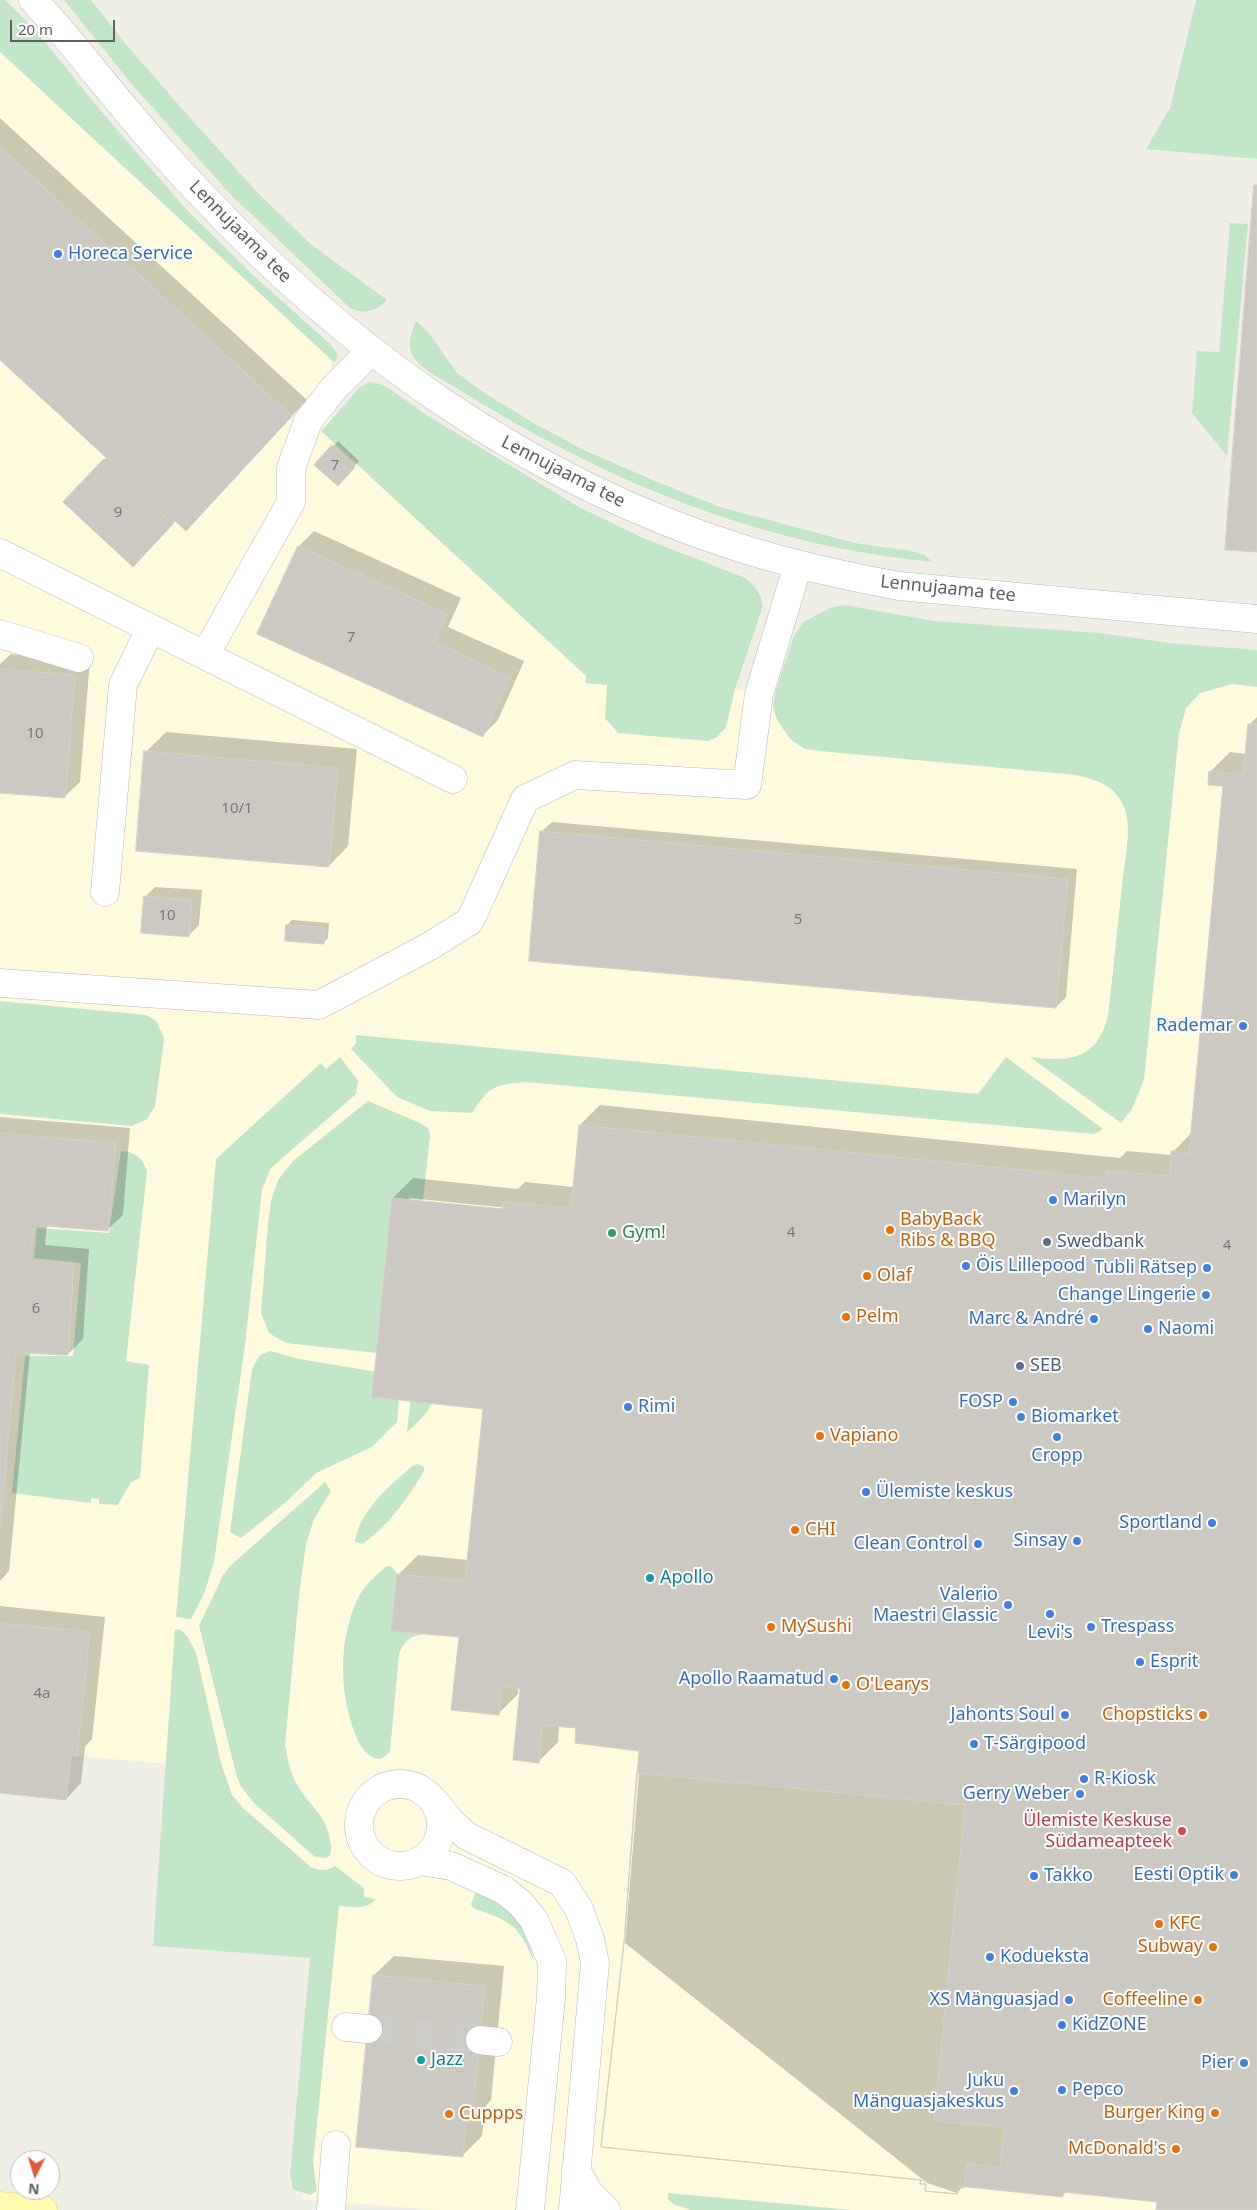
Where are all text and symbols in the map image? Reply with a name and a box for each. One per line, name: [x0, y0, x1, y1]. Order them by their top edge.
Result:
scale bar: [12, 10, 118, 42]
text: 20 m: [18, 19, 53, 39]
street label: Lennujaama tee: [184, 176, 296, 288]
place label: Horeca Service: [68, 243, 193, 265]
marker: Horeca Service: [52, 248, 64, 260]
street label: Lennujaama tee: [497, 431, 629, 513]
house number: 7: [331, 457, 339, 475]
house number: 9: [114, 504, 122, 522]
street label: Lennujaama tee: [879, 571, 1017, 607]
house number: 7: [347, 629, 355, 647]
house number: 10: [26, 725, 44, 743]
house number: 10/1: [221, 800, 253, 818]
house number: 10: [158, 907, 176, 925]
house number: 5: [794, 911, 802, 929]
place label: Rademar: [1156, 1015, 1233, 1037]
marker: Rademar: [1237, 1020, 1249, 1032]
place label: Marilyn: [1063, 1189, 1126, 1211]
marker: Marilyn: [1047, 1194, 1059, 1206]
place label: BabyBack Ribs & BBQ: [900, 1209, 996, 1252]
place label: Gym!: [622, 1222, 666, 1244]
house number: 4: [787, 1224, 795, 1242]
marker: BabyBack Ribs & BBQ: [884, 1224, 896, 1236]
marker: Gym!: [606, 1227, 618, 1239]
place label: Swedbank: [1057, 1231, 1144, 1253]
marker: Swedbank: [1041, 1236, 1053, 1248]
house number: 4: [1223, 1237, 1231, 1255]
place label: Öis Lillepood: [976, 1255, 1085, 1277]
place label: Tubli Rätsep: [1094, 1257, 1197, 1279]
marker: Öis Lillepood: [960, 1260, 972, 1272]
marker: Tubli Rätsep: [1201, 1262, 1213, 1274]
place label: Olaf: [877, 1265, 912, 1287]
marker: Olaf: [861, 1270, 873, 1282]
place label: Change Lingerie: [1058, 1284, 1196, 1306]
marker: Change Lingerie: [1200, 1289, 1212, 1301]
house number: 6: [32, 1300, 40, 1318]
place label: Pelm: [856, 1306, 899, 1328]
place label: Marc & André: [968, 1308, 1084, 1330]
marker: Pelm: [840, 1311, 852, 1323]
marker: Marc & André: [1088, 1313, 1100, 1325]
place label: Naomi: [1158, 1318, 1214, 1340]
marker: Naomi: [1142, 1323, 1154, 1335]
place label: SEB: [1030, 1355, 1062, 1377]
marker: SEB: [1014, 1360, 1026, 1372]
place label: FOSP: [959, 1391, 1003, 1413]
place label: Rimi: [638, 1396, 675, 1418]
marker: FOSP: [1007, 1396, 1019, 1408]
marker: Rimi: [622, 1401, 634, 1413]
place label: Biomarket: [1031, 1406, 1119, 1428]
marker: Biomarket: [1015, 1411, 1027, 1423]
place label: Vapiano: [830, 1425, 898, 1447]
marker: Vapiano: [814, 1430, 826, 1442]
marker: Cropp: [1051, 1431, 1063, 1443]
place label: Cropp: [1031, 1445, 1083, 1467]
place label: Ülemiste keskus: [876, 1481, 1013, 1503]
marker: Ülemiste keskus: [860, 1486, 872, 1498]
place label: Sportland: [1119, 1512, 1202, 1534]
marker: Sportland: [1206, 1517, 1218, 1529]
place label: CHI: [805, 1519, 836, 1541]
marker: CHI: [789, 1524, 801, 1536]
place label: Sinsay: [1013, 1530, 1067, 1552]
place label: Clean Control: [853, 1533, 968, 1555]
marker: Sinsay: [1071, 1535, 1083, 1547]
marker: Clean Control: [972, 1538, 984, 1550]
place label: Apollo: [660, 1567, 714, 1589]
marker: Apollo: [644, 1572, 656, 1584]
place label: Valerio Maestri Classic: [873, 1584, 998, 1626]
marker: Valerio Maestri Classic: [1002, 1599, 1014, 1611]
marker: Levi's: [1044, 1608, 1056, 1620]
place label: MySushi: [781, 1616, 852, 1638]
place label: Trespass: [1101, 1616, 1174, 1638]
marker: MySushi: [765, 1621, 777, 1633]
marker: Trespass: [1085, 1621, 1097, 1633]
place label: Levi's: [1027, 1622, 1073, 1644]
place label: Esprit: [1150, 1651, 1198, 1673]
marker: Esprit: [1134, 1656, 1146, 1668]
place label: Apollo Raamatud: [679, 1668, 824, 1690]
marker: Apollo Raamatud: [828, 1673, 840, 1685]
place label: O'Learys: [856, 1674, 929, 1696]
marker: O'Learys: [840, 1679, 852, 1691]
house number: 4a: [34, 1685, 50, 1703]
place label: Jahonts Soul: [951, 1704, 1055, 1726]
place label: Chopsticks: [1102, 1704, 1193, 1726]
marker: Jahonts Soul: [1059, 1709, 1071, 1721]
marker: Chopsticks: [1197, 1709, 1209, 1721]
place label: T-Särgipood: [984, 1733, 1086, 1755]
marker: T-Särgipood: [968, 1738, 980, 1750]
place label: R-Kiosk: [1094, 1768, 1156, 1790]
marker: R-Kiosk: [1078, 1773, 1090, 1785]
place label: Gerry Weber: [963, 1783, 1070, 1805]
marker: Gerry Weber: [1074, 1788, 1086, 1800]
place label: Ülemiste Keskuse Südameapteek: [1023, 1810, 1172, 1852]
marker: Ülemiste Keskuse Südameapteek: [1176, 1825, 1188, 1837]
place label: Eesti Optik: [1134, 1864, 1224, 1886]
place label: Takko: [1044, 1865, 1093, 1887]
marker: Eesti Optik: [1228, 1869, 1240, 1881]
marker: Takko: [1028, 1870, 1040, 1882]
place label: KFC: [1169, 1913, 1201, 1935]
marker: KFC: [1153, 1918, 1165, 1930]
place label: Subway: [1138, 1936, 1203, 1958]
marker: Subway: [1207, 1941, 1219, 1953]
place label: Kodueksta: [1000, 1946, 1089, 1968]
marker: Kodueksta: [984, 1951, 996, 1963]
place label: XS Mänguasjad: [930, 1989, 1059, 2011]
place label: Coffeeline: [1102, 1989, 1188, 2011]
marker: XS Mänguasjad: [1063, 1994, 1075, 2006]
marker: Coffeeline: [1192, 1994, 1204, 2006]
place label: KidZONE: [1072, 2014, 1147, 2036]
marker: KidZONE: [1056, 2019, 1068, 2031]
place label: Jazz: [431, 2049, 463, 2071]
place label: Pier: [1201, 2052, 1234, 2074]
marker: Jazz: [415, 2054, 427, 2066]
marker: Pier: [1238, 2057, 1250, 2069]
place label: Juku Mänguasjakeskus: [853, 2070, 1004, 2112]
place label: Pepco: [1072, 2079, 1124, 2101]
marker: Pepco: [1056, 2084, 1068, 2096]
marker: Juku Mänguasjakeskus: [1008, 2085, 1020, 2097]
place label: Burger King: [1104, 2102, 1205, 2124]
place label: Cuppps: [459, 2103, 523, 2125]
marker: Burger King: [1209, 2107, 1221, 2119]
marker: Cuppps: [443, 2108, 455, 2120]
place label: McDonald's: [1068, 2138, 1166, 2160]
marker: McDonald's: [1170, 2143, 1182, 2155]
north arrow: [10, 2150, 60, 2200]
text: N: [27, 2179, 40, 2199]

